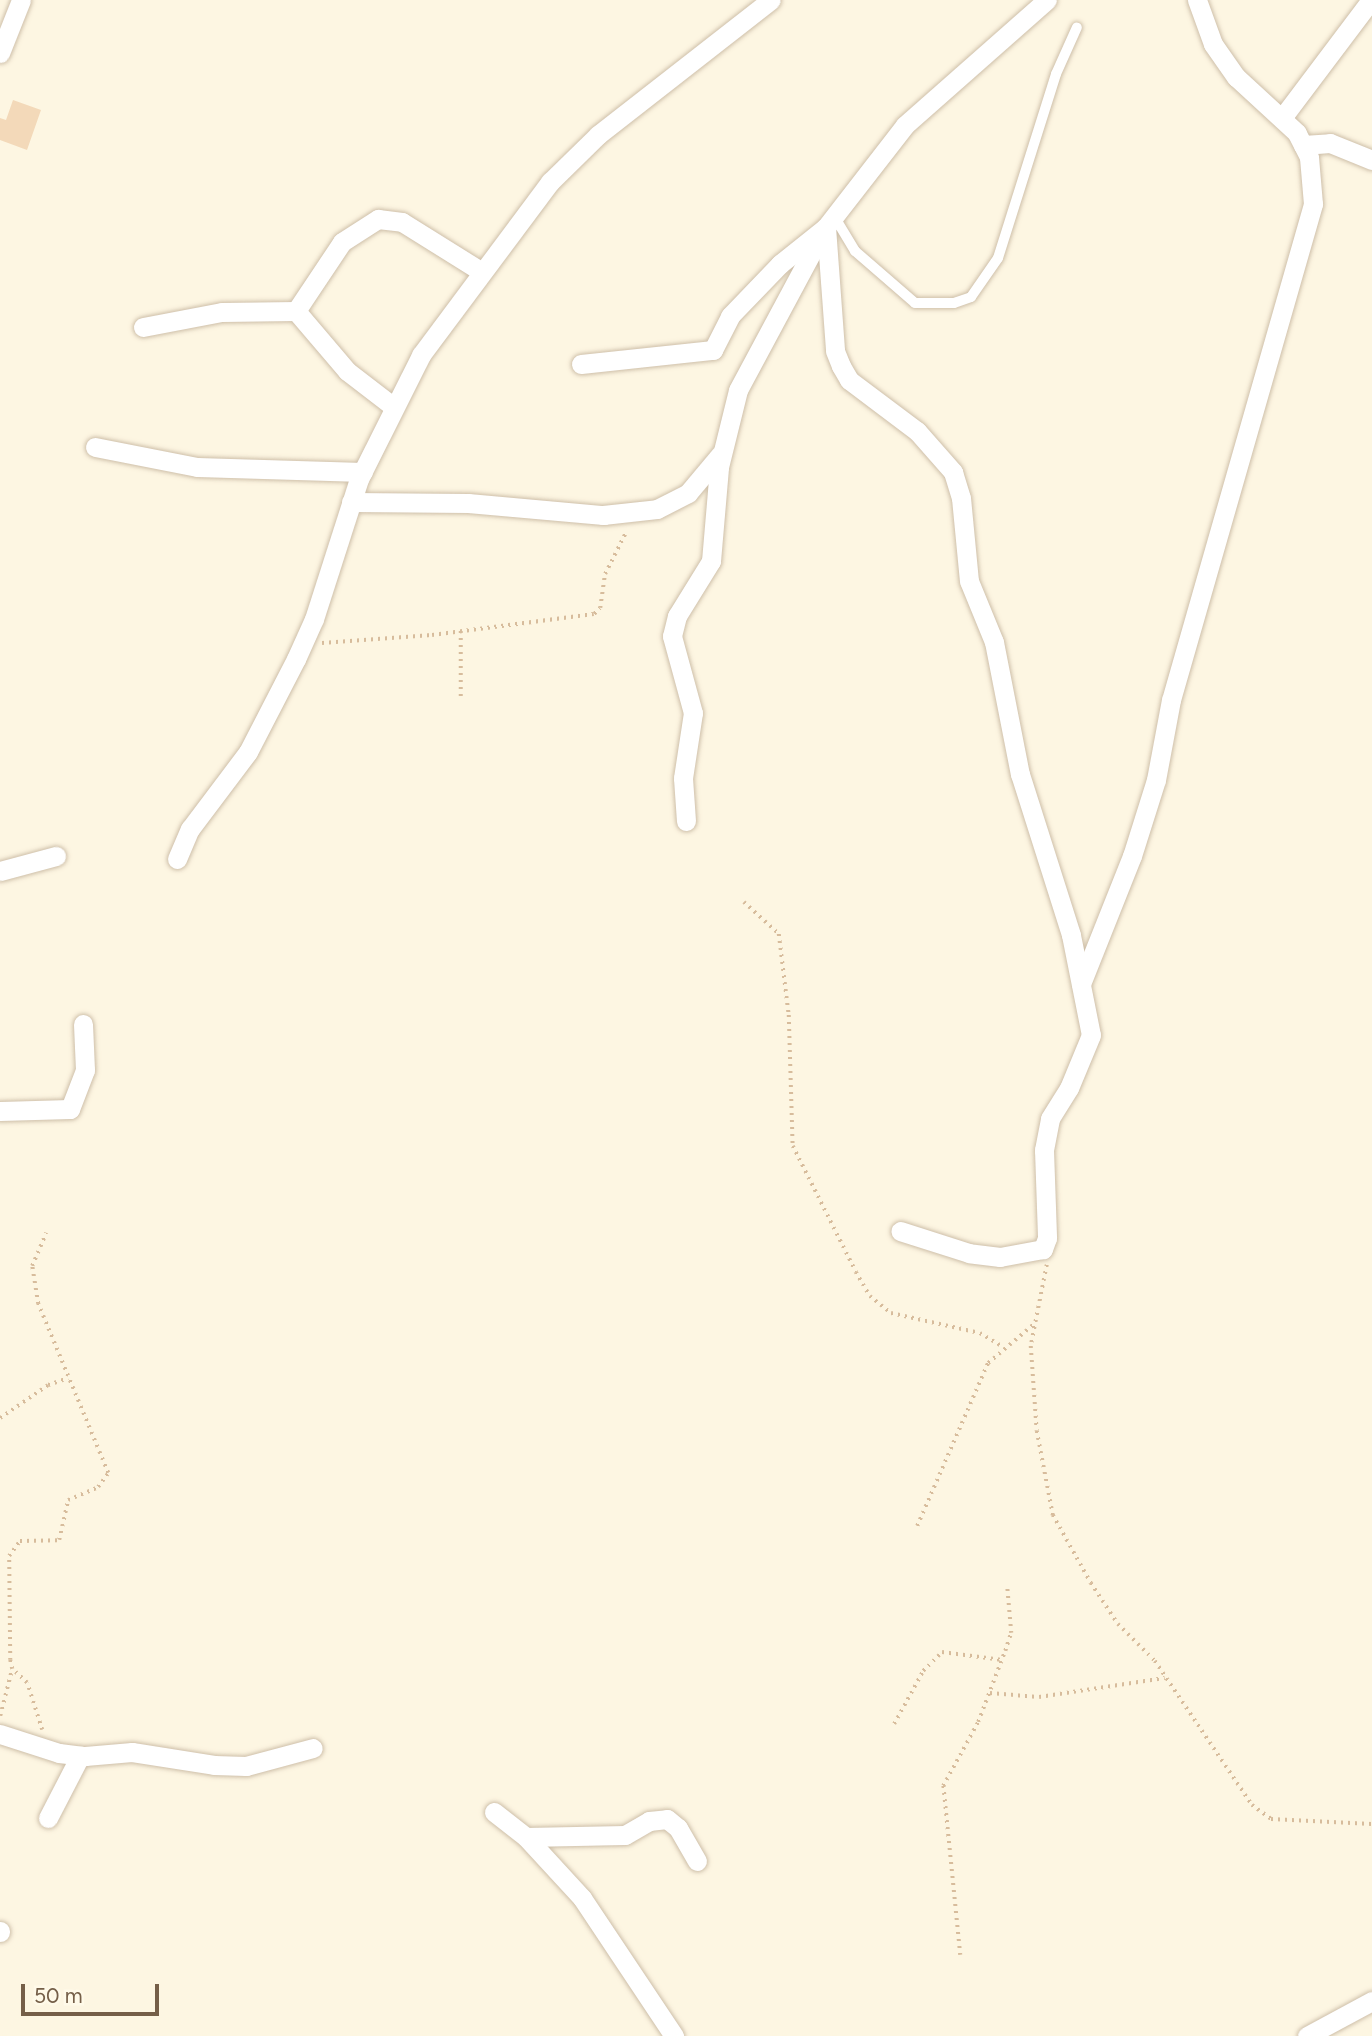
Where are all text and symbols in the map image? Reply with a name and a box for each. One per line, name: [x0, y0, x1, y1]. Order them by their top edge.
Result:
scale bar: [24, 1969, 163, 2013]
text: 50 m: [34, 1983, 83, 2008]

